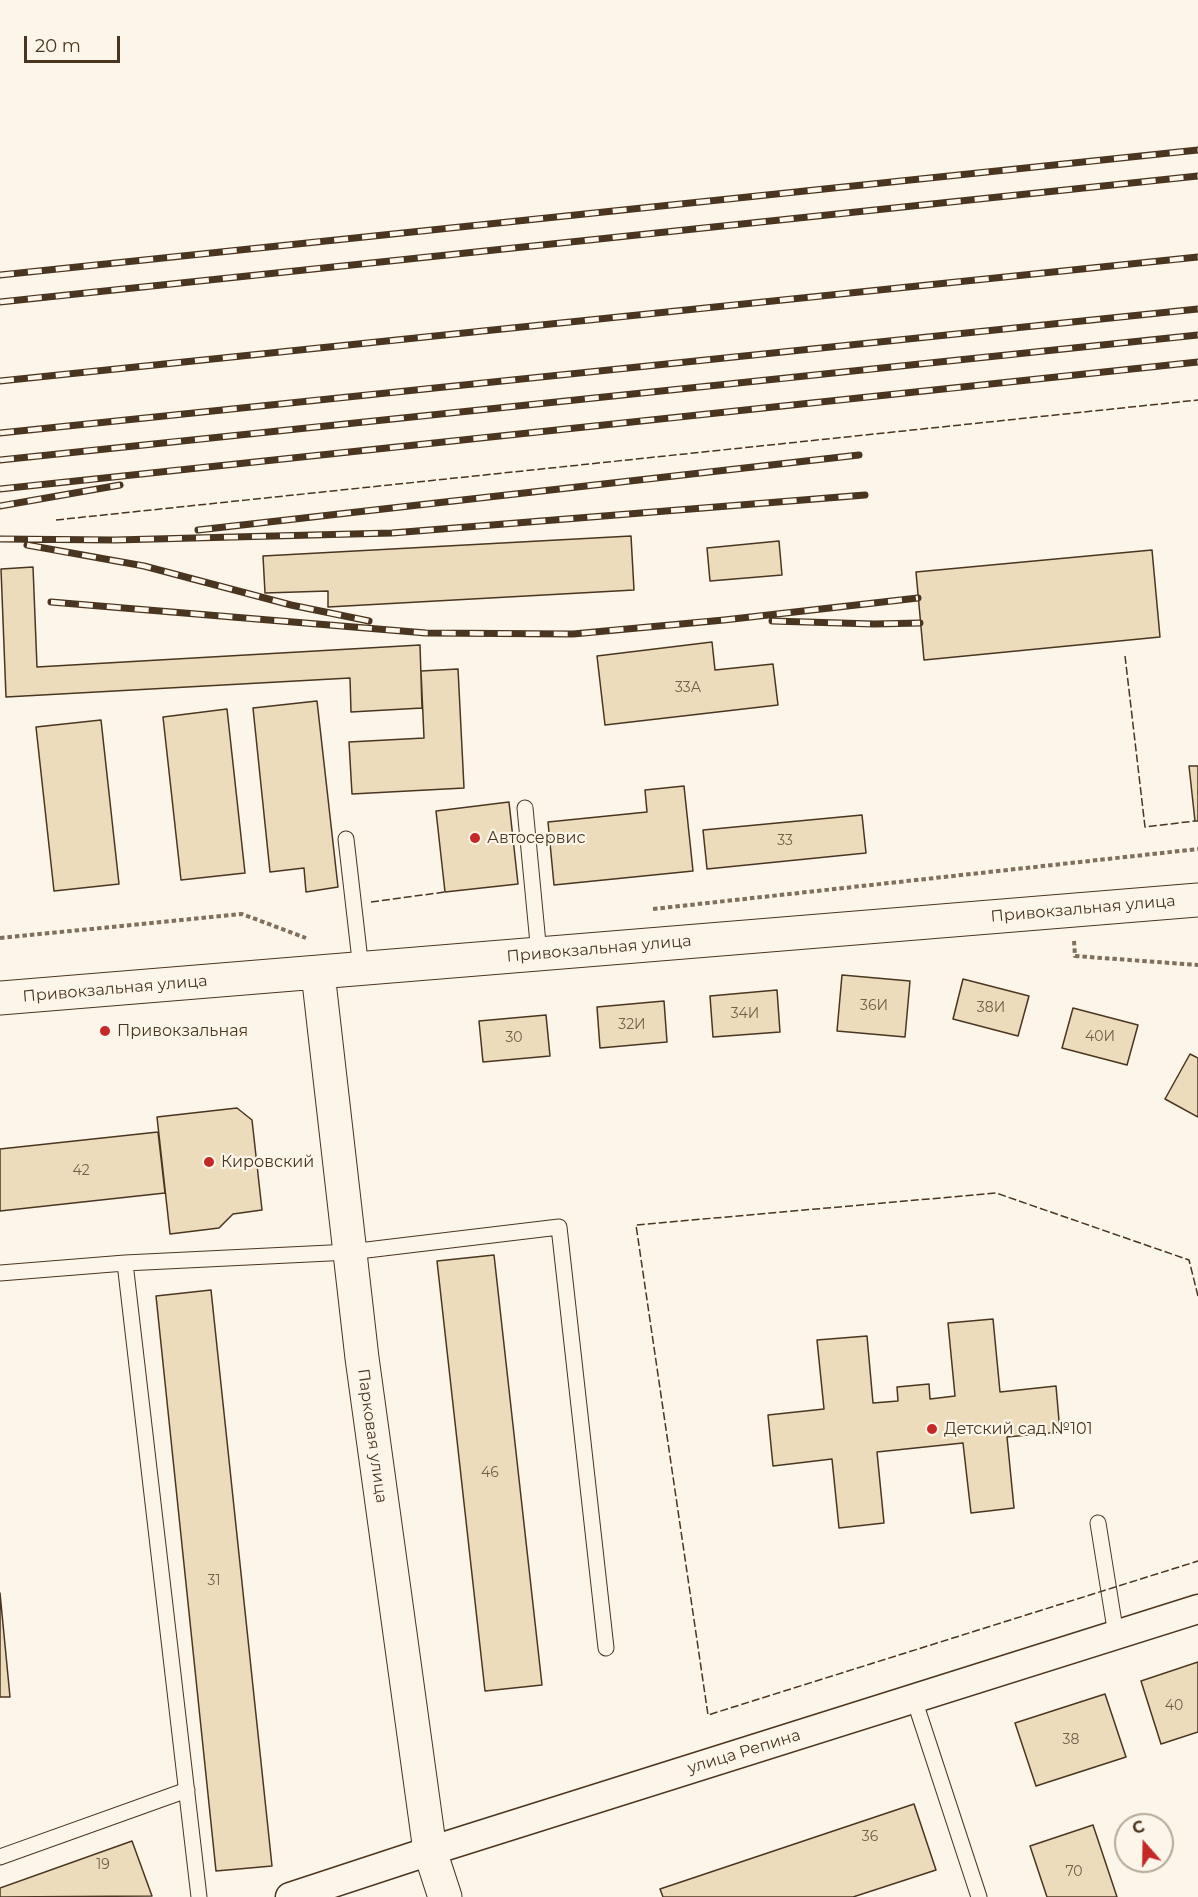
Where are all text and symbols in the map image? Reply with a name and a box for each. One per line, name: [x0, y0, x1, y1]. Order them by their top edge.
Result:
scale bar: [27, 24, 123, 62]
text: 20 m: [35, 35, 81, 57]
house number: 33А: [675, 680, 701, 696]
place label: Автосервис: [487, 828, 585, 848]
marker: Автосервис: [468, 831, 482, 845]
house number: 33: [777, 833, 793, 849]
street label: Привокзальная улица: [990, 891, 1176, 927]
street label: Привокзальная улица: [506, 931, 692, 967]
street label: Привокзальная улица: [22, 971, 208, 1007]
house number: 36И: [860, 998, 888, 1014]
house number: 38И: [977, 1000, 1005, 1016]
house number: 34И: [731, 1006, 759, 1022]
house number: 32И: [618, 1017, 646, 1033]
place label: Привокзальная: [117, 1021, 248, 1041]
marker: Привокзальная: [98, 1024, 112, 1038]
house number: 40И: [1085, 1029, 1115, 1045]
house number: 30: [505, 1030, 523, 1046]
place label: Кировский: [221, 1152, 314, 1172]
marker: Кировский: [202, 1155, 216, 1169]
house number: 42: [72, 1163, 90, 1179]
street label: Парковая улица: [353, 1368, 391, 1504]
place label: Детский сад №101: [944, 1419, 1092, 1439]
marker: Детский сад №101: [925, 1422, 939, 1436]
house number: 46: [481, 1465, 499, 1481]
house number: 31: [208, 1573, 220, 1589]
house number: 40: [1165, 1698, 1183, 1714]
street label: улица Репина: [685, 1726, 803, 1778]
house number: 38: [1063, 1732, 1079, 1748]
north arrow: [1114, 1813, 1174, 1873]
text: С: [1130, 1817, 1147, 1838]
house number: 36: [862, 1829, 878, 1845]
house number: 19: [96, 1857, 110, 1873]
house number: 70: [1065, 1864, 1083, 1880]

